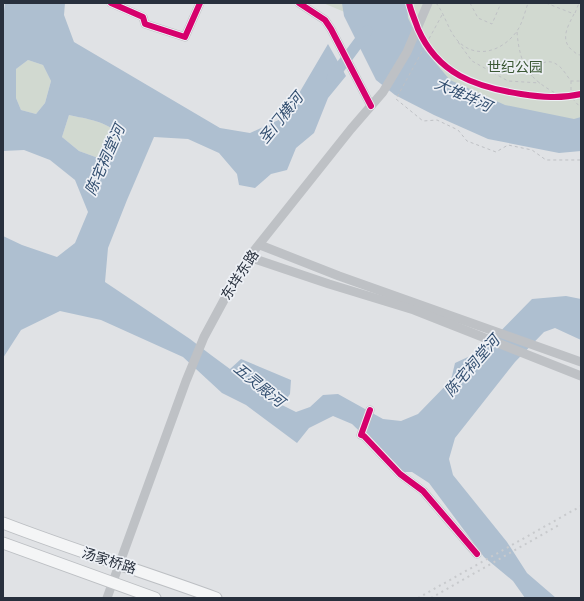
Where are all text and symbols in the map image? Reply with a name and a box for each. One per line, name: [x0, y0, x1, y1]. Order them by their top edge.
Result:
park label: 世纪公园: [487, 59, 543, 76]
water label: 大堆垟河: [432, 75, 497, 117]
water label: 圣门横河: [255, 87, 309, 147]
water label: 陈宅祠堂河: [82, 119, 130, 198]
street label: 东垟东路: [218, 247, 262, 303]
water label: 陈宅祠堂河: [441, 330, 505, 400]
water label: 五灵殿河: [230, 359, 290, 413]
street label: 汤家桥路: [80, 544, 138, 578]

